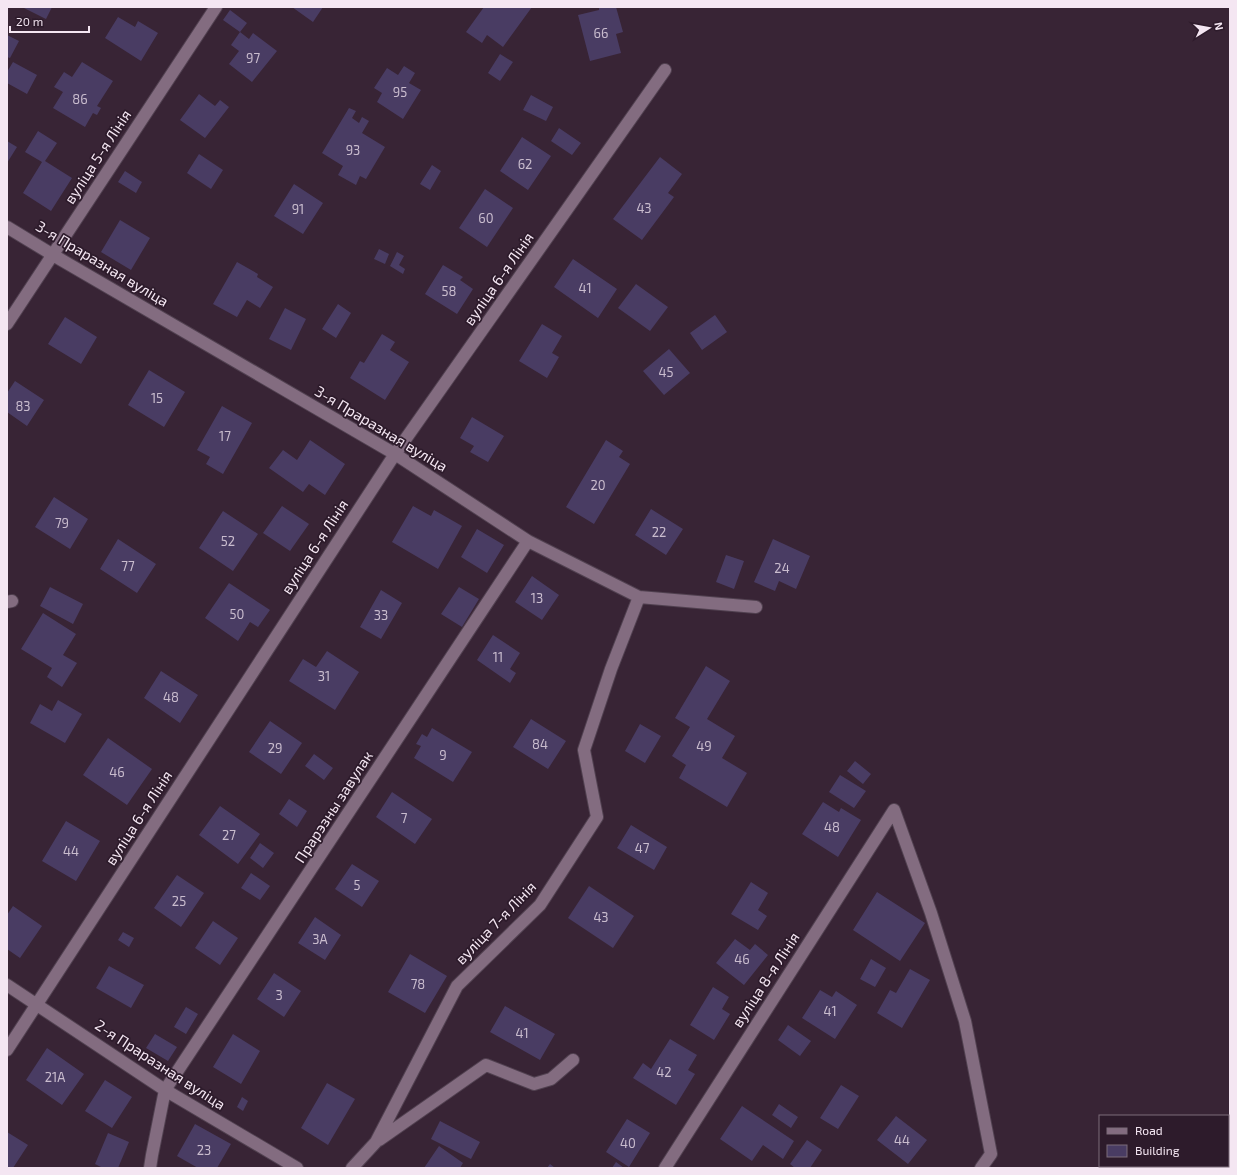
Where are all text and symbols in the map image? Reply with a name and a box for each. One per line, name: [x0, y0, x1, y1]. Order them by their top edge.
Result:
scale bar: [10, 8, 89, 34]
north arrow: [1189, 8, 1229, 48]
text: 20 m: [16, 14, 43, 28]
text: N: [1212, 21, 1226, 31]
house number: 66: [594, 25, 608, 41]
house number: 97: [246, 50, 260, 66]
house number: 95: [393, 84, 407, 100]
house number: 86: [72, 91, 88, 107]
street label: вуліца 5-я Лінія: [60, 106, 135, 208]
house number: 93: [346, 142, 360, 158]
house number: 62: [518, 156, 532, 172]
house number: 43: [636, 200, 652, 216]
house number: 91: [292, 201, 304, 217]
house number: 60: [478, 210, 494, 226]
street label: 3-я Праразная вуліца: [32, 216, 172, 311]
street label: вуліца 6-я Лінія: [459, 228, 538, 329]
house number: 41: [578, 280, 592, 296]
house number: 58: [442, 283, 456, 299]
house number: 45: [659, 364, 674, 380]
street label: 3-я Праразная вуліца: [311, 381, 451, 476]
house number: 15: [151, 390, 163, 406]
house number: 83: [15, 398, 31, 414]
house number: 17: [219, 428, 231, 444]
house number: 20: [590, 477, 606, 493]
street label: вуліца 6-я Лінія: [277, 496, 352, 598]
house number: 79: [55, 515, 69, 531]
house number: 22: [652, 524, 666, 540]
house number: 52: [221, 533, 235, 549]
house number: 77: [121, 558, 135, 574]
house number: 24: [774, 560, 790, 576]
house number: 13: [531, 590, 543, 606]
house number: 50: [230, 606, 244, 622]
house number: 33: [374, 607, 388, 623]
house number: 11: [493, 649, 503, 665]
house number: 31: [318, 668, 330, 684]
house number: 48: [163, 689, 179, 705]
house number: 84: [532, 736, 548, 752]
house number: 49: [696, 738, 712, 754]
house number: 29: [268, 740, 282, 756]
street label: Прарэзны завулак: [290, 747, 377, 866]
house number: 9: [439, 747, 447, 763]
house number: 46: [109, 764, 125, 780]
street label: вуліца 6-я Лінія: [101, 767, 176, 869]
house number: 7: [401, 810, 408, 826]
house number: 48: [824, 819, 840, 835]
house number: 27: [222, 827, 236, 843]
house number: 47: [635, 840, 650, 856]
house number: 44: [63, 843, 79, 859]
house number: 5: [354, 877, 361, 893]
street label: вуліца 7-я Лінія: [451, 877, 540, 968]
house number: 25: [172, 893, 186, 909]
house number: 43: [593, 909, 609, 925]
street label: вуліца 8-я Лінія: [728, 928, 803, 1031]
house number: 3А: [312, 931, 328, 947]
house number: 46: [734, 951, 750, 967]
house number: 78: [411, 976, 425, 992]
house number: 3: [275, 987, 283, 1003]
house number: 41: [823, 1003, 837, 1019]
street label: 2-я Праразная вуліца: [91, 1015, 229, 1114]
house number: 41: [515, 1025, 529, 1041]
house number: 42: [656, 1064, 672, 1080]
house number: 21А: [45, 1069, 65, 1085]
legend: [1099, 1115, 1229, 1167]
text: Road: [1135, 1123, 1163, 1137]
house number: 44: [894, 1132, 910, 1148]
house number: 40: [620, 1135, 636, 1151]
house number: 23: [197, 1142, 211, 1158]
text: Building: [1135, 1143, 1180, 1157]

